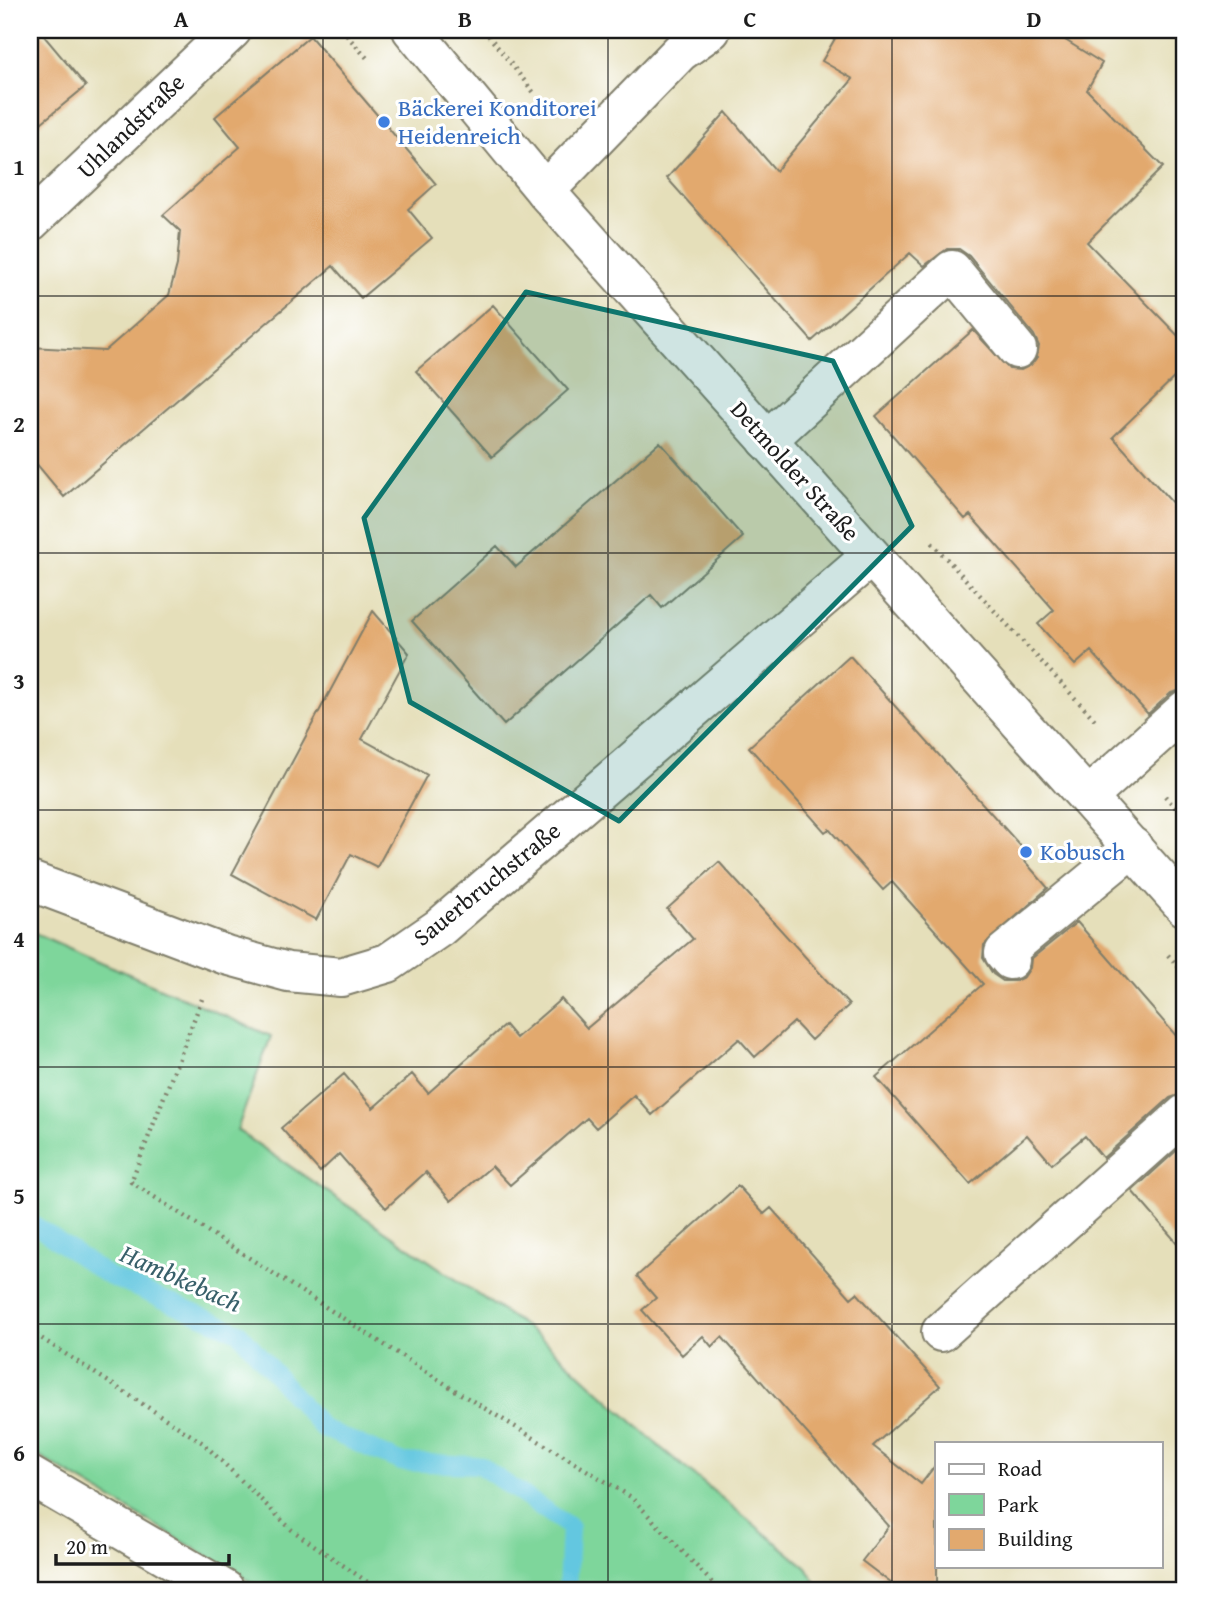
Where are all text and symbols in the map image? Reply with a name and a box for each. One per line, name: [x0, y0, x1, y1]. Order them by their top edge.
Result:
text: A: [174, 2, 189, 35]
text: B: [458, 2, 472, 35]
text: C: [743, 2, 757, 35]
text: D: [1027, 2, 1042, 35]
street label: Uhlandstraße: [69, 65, 192, 186]
place label: Bäckerei Konditorei Heidenreich: [398, 90, 597, 153]
marker: Bäckerei Konditorei Heidenreich: [376, 114, 392, 130]
text: 1: [13, 150, 25, 183]
street label: Detmolder Straße: [723, 393, 868, 549]
text: 2: [13, 407, 25, 440]
text: 3: [13, 664, 25, 697]
street label: Sauerbruchstraße: [405, 813, 568, 954]
place label: Kobusch: [1040, 834, 1126, 869]
marker: Kobusch: [1018, 844, 1034, 860]
text: 4: [13, 922, 25, 955]
text: 5: [13, 1179, 25, 1212]
water label: Hambkebach: [113, 1233, 248, 1322]
text: 6: [13, 1436, 25, 1469]
legend: [935, 1442, 1162, 1568]
text: Road: [998, 1453, 1043, 1484]
text: Park: [998, 1489, 1039, 1520]
scale bar: [56, 1522, 229, 1566]
text: Building: [998, 1523, 1073, 1554]
text: 20 m: [66, 1531, 108, 1562]

